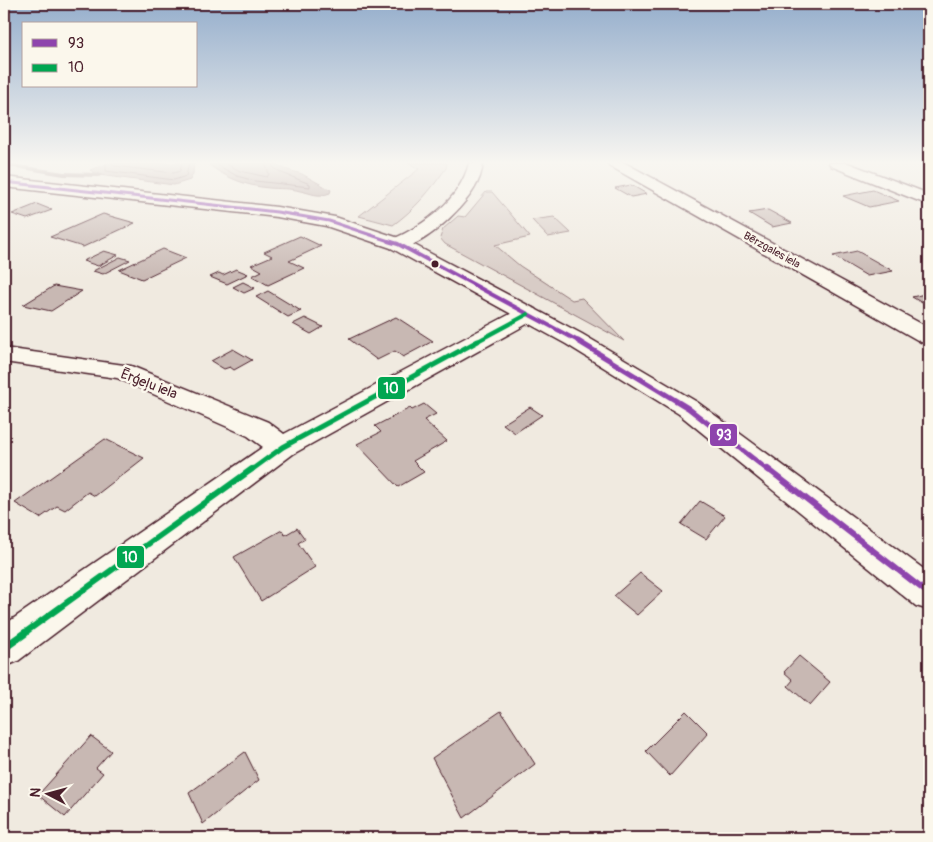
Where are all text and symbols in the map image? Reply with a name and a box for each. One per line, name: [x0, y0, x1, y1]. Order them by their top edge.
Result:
legend: [22, 22, 198, 88]
text: 93: [68, 34, 84, 53]
text: 10: [68, 58, 84, 77]
street label: Bērzgales iela: [741, 229, 803, 271]
unlabelled marker: [430, 259, 440, 269]
street label: Ērģeļu iela: [118, 364, 180, 404]
line badge: 10: [377, 376, 406, 400]
text: 10: [383, 380, 399, 397]
line badge: 93: [709, 423, 738, 447]
text: 93: [716, 427, 732, 444]
line badge: 10: [116, 545, 145, 569]
text: 10: [122, 549, 138, 566]
north arrow: [22, 770, 72, 820]
text: N: [27, 787, 45, 798]

